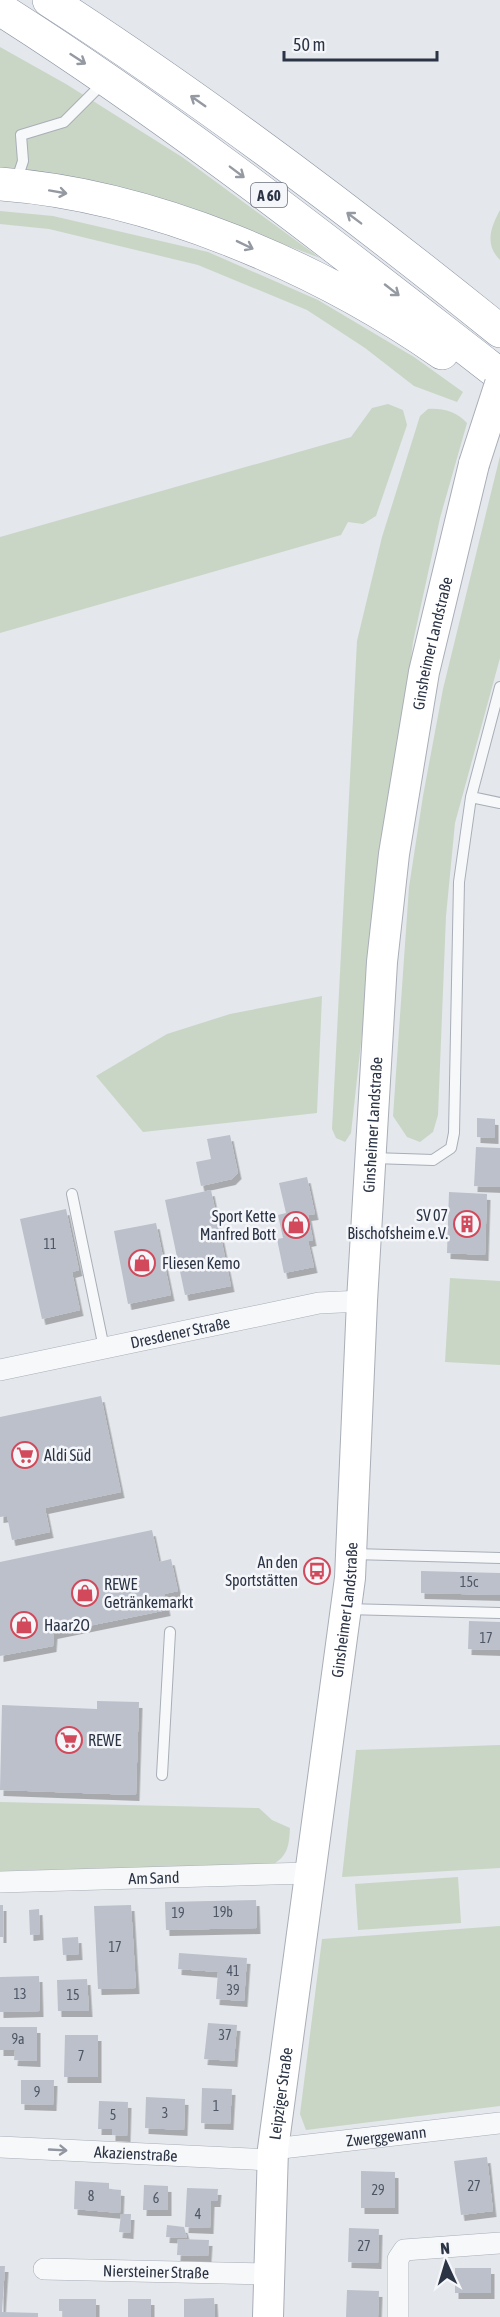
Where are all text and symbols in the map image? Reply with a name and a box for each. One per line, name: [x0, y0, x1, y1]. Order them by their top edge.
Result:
scale bar: [284, 24, 437, 62]
text: 50 m: [293, 34, 325, 55]
one-way arrow: [69, 53, 86, 65]
one-way arrow: [191, 95, 207, 107]
one-way arrow: [229, 165, 245, 178]
road number: A 60: [251, 183, 287, 207]
one-way arrow: [47, 187, 67, 198]
one-way arrow: [347, 211, 363, 224]
one-way arrow: [236, 240, 254, 251]
one-way arrow: [384, 284, 400, 297]
street label: Ginsheimer Landstraße: [409, 575, 456, 711]
street label: Ginsheimer Landstraße: [359, 1056, 385, 1193]
place label: SV 07 Bischofsheim e.V.: [347, 1206, 448, 1242]
place label: Sport Kette Manfred Bott: [200, 1207, 276, 1243]
building icon: SV 07 Bischofsheim e.V.: [452, 1209, 482, 1239]
shop icon: Sport Kette Manfred Bott: [281, 1210, 311, 1240]
house number: 11: [43, 1236, 57, 1252]
shop icon: Fliesen Kemo: [127, 1248, 157, 1278]
place label: Fliesen Kemo: [162, 1254, 240, 1272]
street label: Dresdener Straße: [129, 1313, 232, 1351]
supermarket icon: Aldi Süd: [10, 1440, 40, 1470]
place label: Aldi Süd: [44, 1446, 91, 1464]
street label: Ginsheimer Landstraße: [328, 1542, 361, 1679]
place label: An den Sportstätten: [225, 1553, 298, 1590]
bus stop icon: An den Sportstätten: [302, 1556, 332, 1586]
house number: 15c: [460, 1574, 479, 1590]
place label: REWE Getränkemarkt: [104, 1575, 194, 1611]
shop icon: REWE Getränkemarkt: [70, 1578, 100, 1608]
shop icon: Haar2O: [9, 1610, 39, 1640]
place label: Haar2O: [44, 1616, 90, 1634]
house number: 17: [479, 1630, 493, 1646]
supermarket icon: REWE: [54, 1725, 84, 1755]
place label: REWE: [88, 1731, 121, 1749]
street label: Am Sand: [128, 1868, 180, 1887]
house number: 19b: [213, 1904, 233, 1920]
house number: 19: [171, 1905, 185, 1921]
house number: 17: [108, 1939, 122, 1955]
house number: 41: [226, 1963, 240, 1979]
house number: 39: [226, 1982, 240, 1998]
house number: 13: [13, 1986, 27, 2002]
house number: 15: [66, 1987, 80, 2003]
house number: 37: [218, 2027, 232, 2043]
house number: 9a: [11, 2031, 25, 2047]
street label: Leipziger Straße: [265, 2046, 296, 2141]
house number: 7: [78, 2048, 84, 2064]
house number: 9: [34, 2084, 40, 2100]
house number: 1: [213, 2098, 219, 2114]
house number: 3: [162, 2105, 168, 2121]
house number: 5: [110, 2107, 116, 2123]
street label: Zwerggewann: [345, 2122, 427, 2150]
street label: Akazienstraße: [94, 2143, 178, 2165]
one-way arrow: [48, 2145, 68, 2156]
house number: 27: [467, 2178, 481, 2194]
house number: 29: [371, 2182, 385, 2198]
house number: 8: [88, 2188, 95, 2204]
house number: 6: [153, 2190, 160, 2206]
house number: 4: [195, 2206, 202, 2222]
north arrow: [416, 2233, 476, 2293]
house number: 27: [357, 2238, 371, 2254]
text: N: [440, 2239, 450, 2257]
street label: Niersteiner Straße: [103, 2261, 209, 2282]

